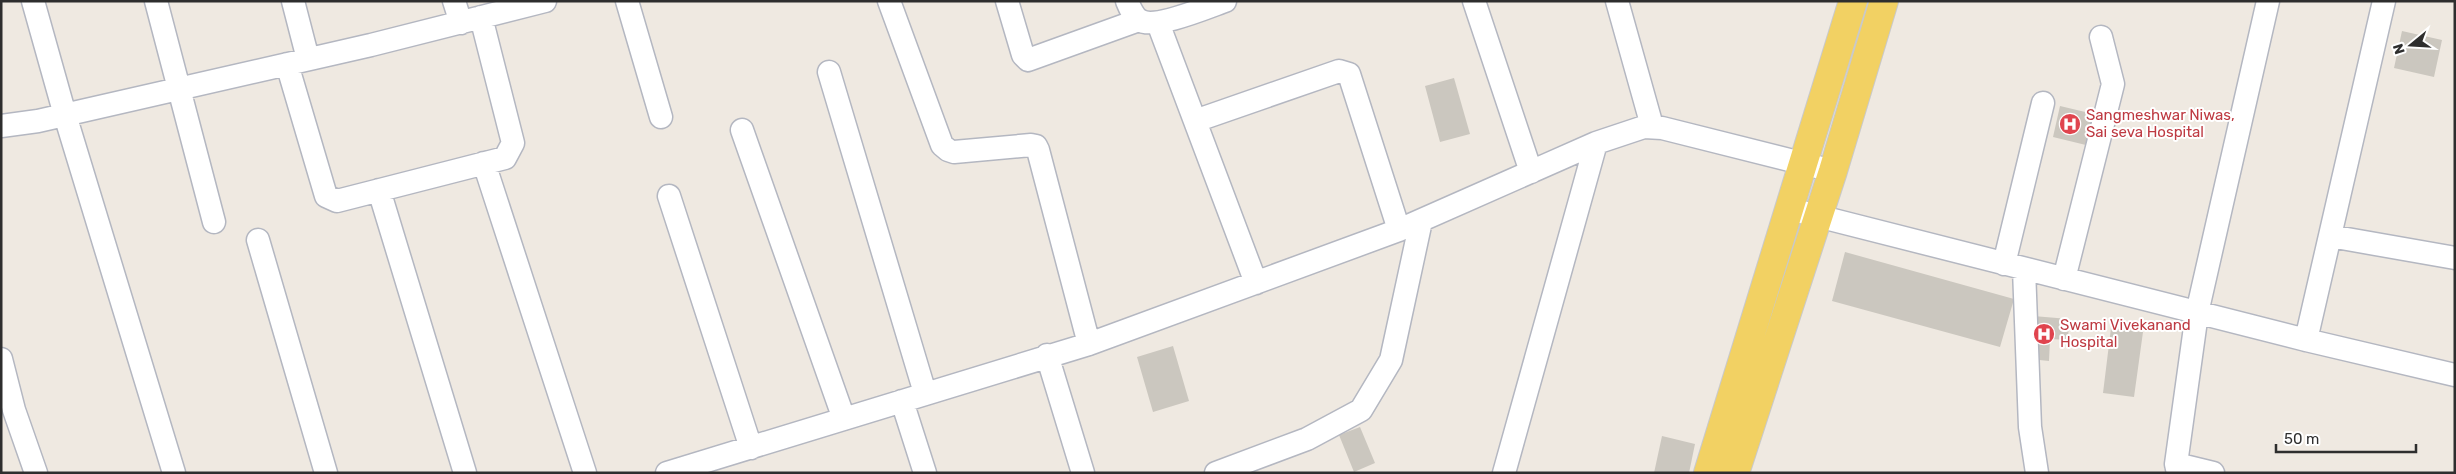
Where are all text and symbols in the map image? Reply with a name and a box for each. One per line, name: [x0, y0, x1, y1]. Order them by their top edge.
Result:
north arrow: [2386, 20, 2436, 70]
text: N: [2389, 41, 2409, 56]
place label: Sangmeshwar Niwas, Sai seva Hospital: [2086, 106, 2235, 141]
hospital icon: Sangmeshwar Niwas, Sai seva Hospital: [2058, 112, 2082, 136]
place label: Swami Vivekanand Hospital: [2060, 316, 2191, 351]
hospital icon: Swami Vivekanand Hospital: [2032, 322, 2056, 346]
scale bar: [2276, 422, 2416, 454]
text: 50 m: [2284, 430, 2319, 448]

